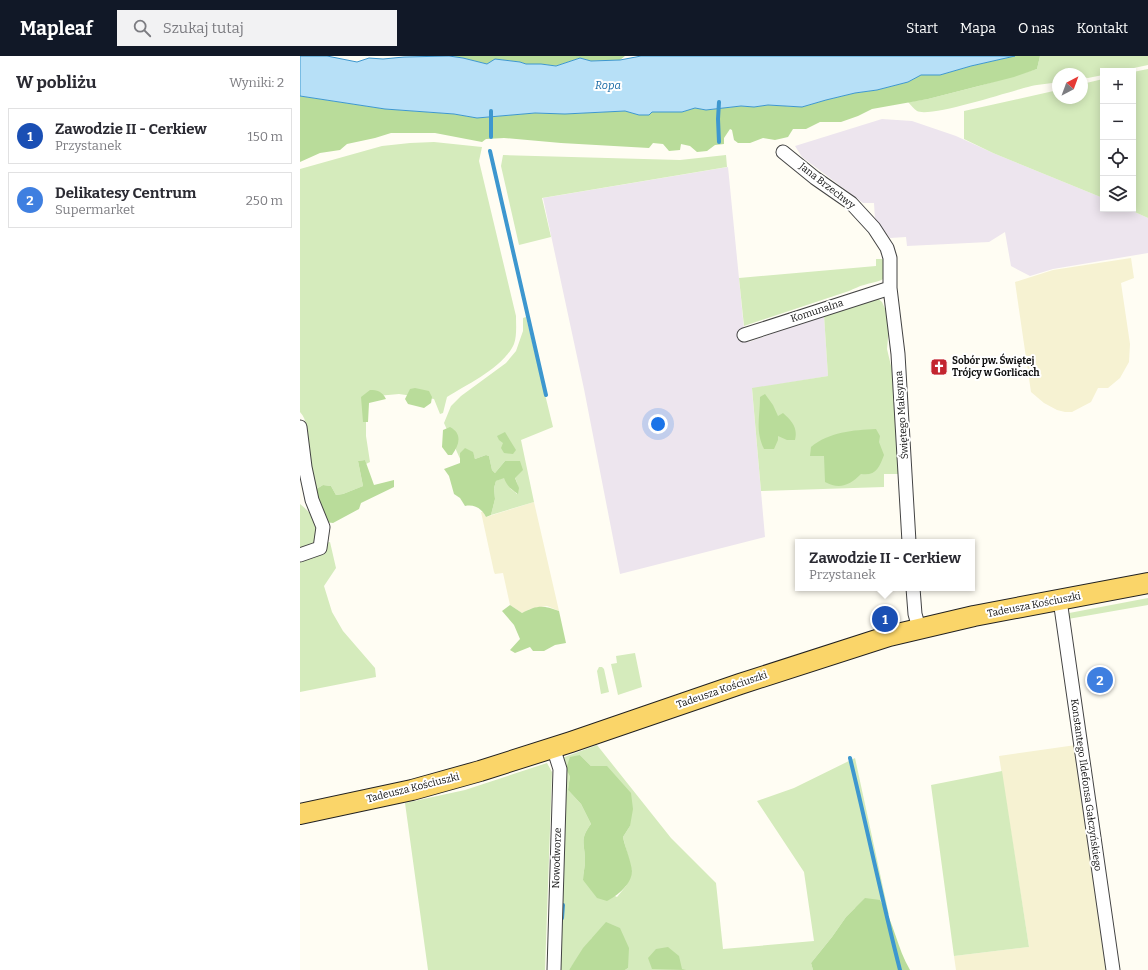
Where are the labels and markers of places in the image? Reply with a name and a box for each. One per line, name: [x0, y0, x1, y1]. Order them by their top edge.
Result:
place label: Sobór pw. Świętej Trójcy w Gorlicach: [952, 353, 1040, 379]
church icon: Sobór pw. Świętej Trójcy w Gorlicach: [929, 357, 949, 377]
pin: 1: [872, 604, 898, 634]
pin: 2: [1087, 665, 1113, 695]

